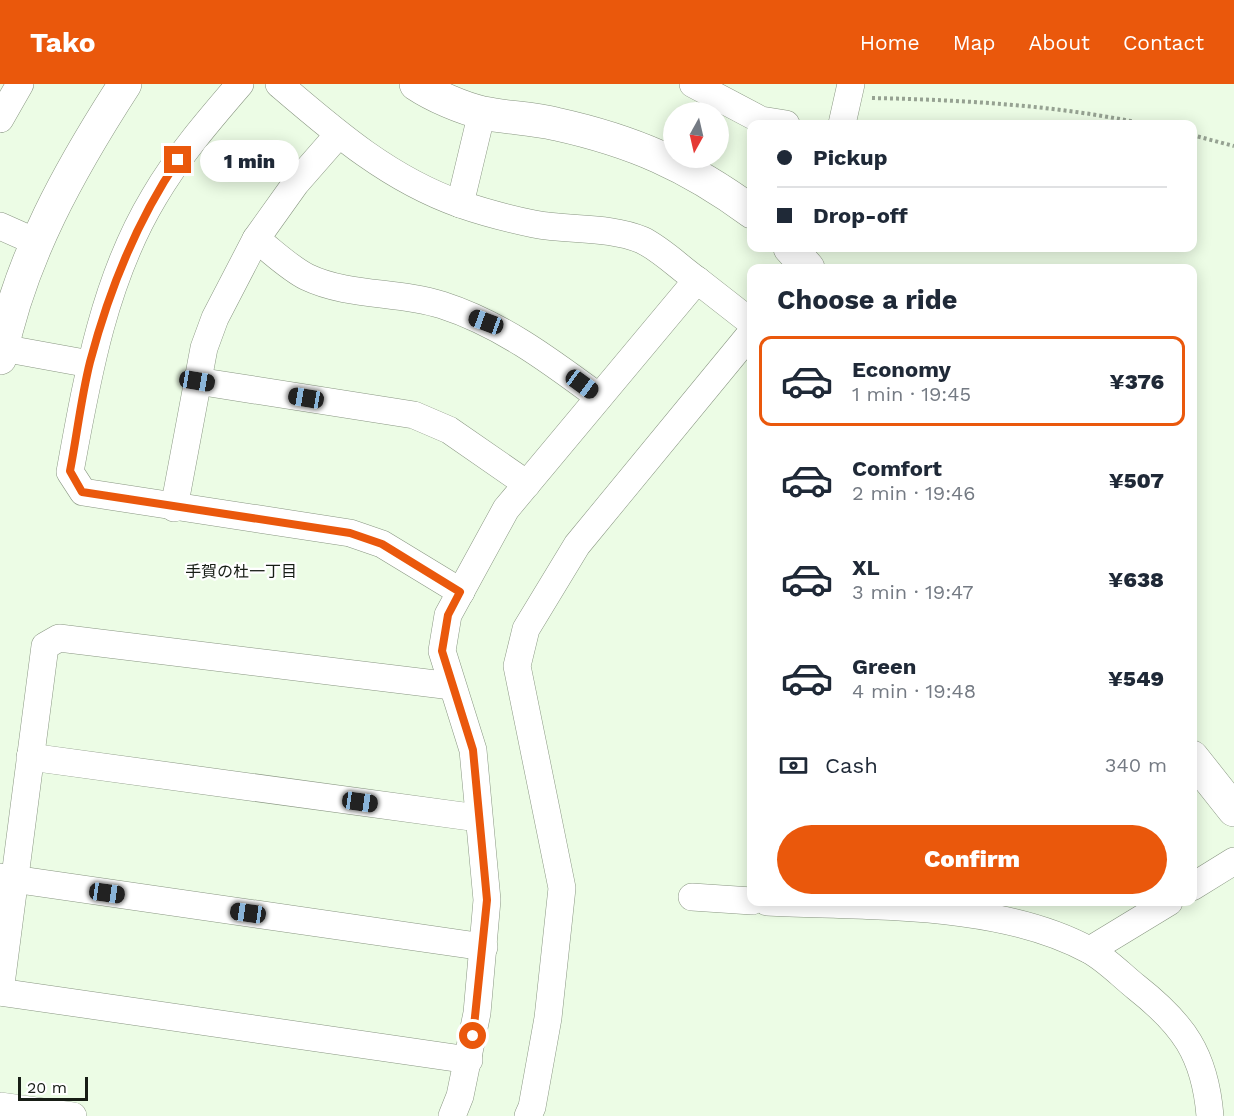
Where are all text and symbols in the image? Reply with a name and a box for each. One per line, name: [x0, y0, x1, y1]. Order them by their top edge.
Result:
text: Tako: [30, 26, 95, 59]
text: Home: [860, 30, 920, 55]
text: Map: [953, 30, 996, 55]
text: About: [1029, 30, 1090, 55]
text: Contact: [1123, 30, 1204, 55]
north arrow: [663, 102, 729, 168]
map controls: [663, 102, 729, 168]
callout: 1 min: [199, 139, 298, 181]
text: Pickup: [813, 145, 888, 170]
route end: [164, 146, 191, 173]
text: 1 min: [224, 149, 275, 173]
text: Drop-off: [813, 203, 908, 228]
text: Choose a ride: [777, 284, 957, 316]
car: [466, 307, 506, 337]
icon: car: [780, 354, 834, 408]
text: Economy: [852, 357, 951, 382]
car: [562, 366, 602, 402]
car: [178, 369, 216, 393]
text: ¥376: [1110, 369, 1164, 394]
text: 1 min · 19:45: [852, 382, 971, 406]
car: [287, 386, 325, 410]
icon: car: [780, 453, 834, 507]
text: Comfort: [852, 456, 942, 481]
text: ¥507: [1109, 468, 1164, 493]
text: 2 min · 19:46: [852, 481, 975, 505]
icon: car: [780, 552, 834, 606]
text: XL: [852, 555, 880, 580]
district label: 手賀の杜一丁目: [185, 562, 297, 581]
text: ¥638: [1108, 567, 1164, 592]
text: 3 min · 19:47: [852, 580, 974, 604]
icon: car: [780, 651, 834, 705]
text: Green: [852, 654, 916, 679]
text: ¥549: [1108, 666, 1164, 691]
text: 4 min · 19:48: [852, 679, 976, 703]
icon: cash: [777, 749, 810, 782]
text: Cash: [825, 753, 878, 778]
text: 340 m: [1105, 753, 1167, 777]
car: [341, 791, 379, 813]
button: Confirm: [777, 825, 1167, 894]
car: [88, 882, 126, 904]
car: [229, 902, 267, 924]
route start: [459, 1022, 486, 1049]
scale bar: [18, 1074, 88, 1102]
text: 20 m: [27, 1078, 67, 1097]

